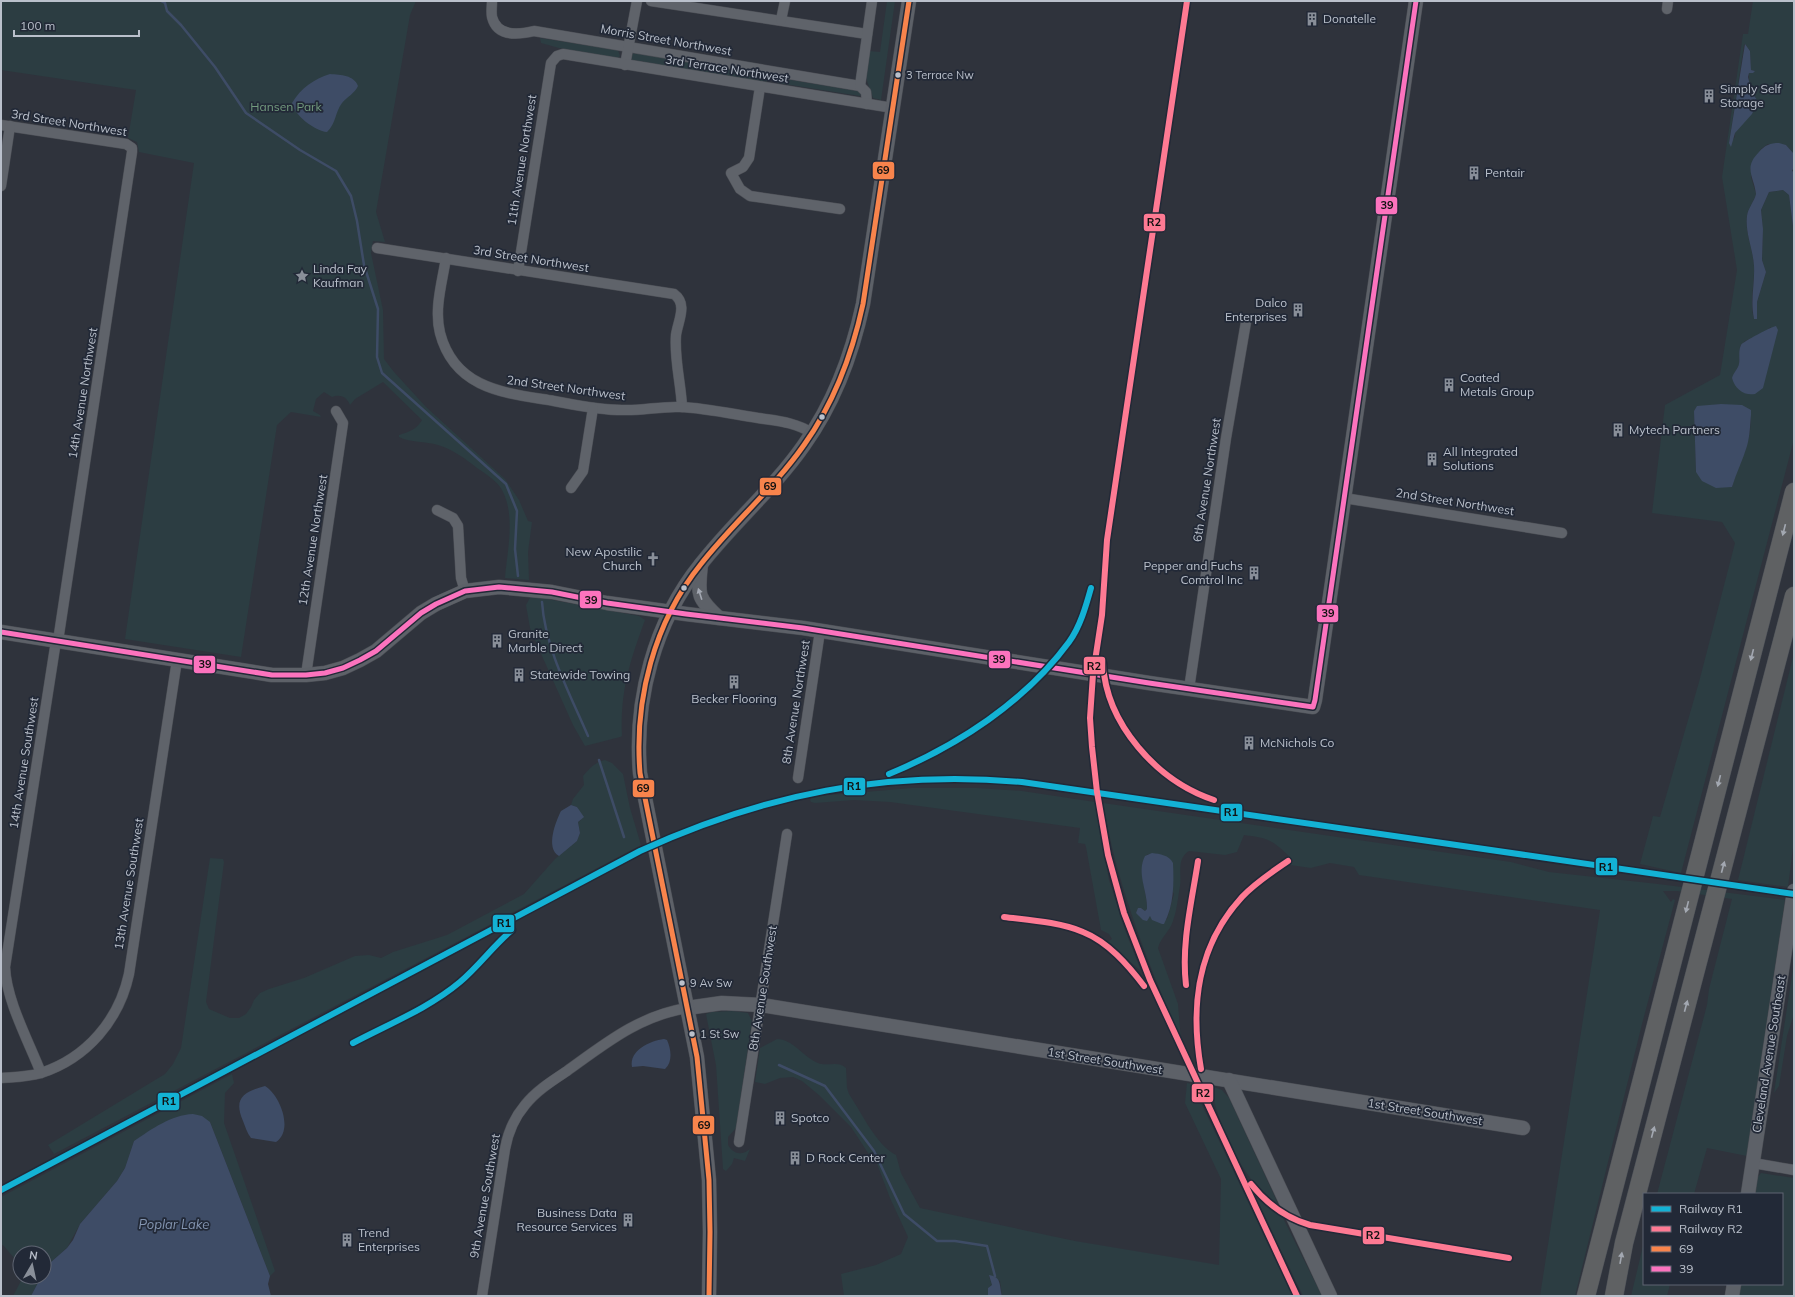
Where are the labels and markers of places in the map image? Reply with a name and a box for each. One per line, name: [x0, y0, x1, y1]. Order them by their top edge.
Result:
building icon: Donatelle: [1304, 11, 1320, 27]
place label: Donatelle: [1323, 11, 1376, 26]
place label: 3 Terrace Nw: [906, 68, 974, 82]
marker: 3 Terrace Nw: [893, 70, 903, 80]
place label: Simply Self Storage: [1720, 81, 1782, 110]
building icon: Simply Self Storage: [1701, 88, 1717, 104]
building icon: Pentair: [1466, 165, 1482, 181]
place label: Pentair: [1485, 165, 1525, 180]
place label: Linda Fay Kaufman: [313, 261, 368, 290]
place icon: Linda Fay Kaufman: [294, 268, 310, 284]
place label: Dalco Enterprises: [1225, 295, 1287, 324]
building icon: Dalco Enterprises: [1290, 302, 1306, 318]
place label: Coated Metals Group: [1460, 370, 1534, 399]
building icon: Coated Metals Group: [1441, 377, 1457, 393]
unlabelled marker: [817, 412, 827, 422]
building icon: Mytech Partners: [1610, 422, 1626, 438]
place label: Mytech Partners: [1629, 422, 1720, 437]
place label: All Integrated Solutions: [1443, 444, 1518, 473]
building icon: All Integrated Solutions: [1424, 451, 1440, 467]
place label: New Apostilic Church: [566, 544, 642, 573]
church icon: New Apostilic Church: [645, 551, 661, 567]
place label: Pepper and Fuchs Comtrol Inc: [1143, 558, 1243, 587]
building icon: Pepper and Fuchs Comtrol Inc: [1246, 565, 1262, 581]
unlabelled marker: [679, 583, 689, 593]
place label: Granite Marble Direct: [508, 626, 582, 655]
building icon: Granite Marble Direct: [489, 633, 505, 649]
building icon: Statewide Towing: [511, 667, 527, 683]
place label: Statewide Towing: [530, 667, 630, 682]
building icon: Becker Flooring: [726, 674, 742, 690]
place label: Becker Flooring: [691, 691, 777, 706]
building icon: McNichols Co: [1241, 735, 1257, 751]
place label: McNichols Co: [1260, 735, 1335, 750]
place label: 9 Av Sw: [690, 976, 733, 990]
marker: 9 Av Sw: [677, 978, 687, 988]
place label: 1 St Sw: [700, 1027, 740, 1041]
marker: 1 St Sw: [687, 1029, 697, 1039]
building icon: Spotco: [772, 1110, 788, 1126]
place label: Spotco: [791, 1110, 829, 1125]
building icon: D Rock Center: [787, 1150, 803, 1166]
place label: D Rock Center: [806, 1150, 885, 1165]
place label: Business Data Resource Services: [517, 1205, 617, 1234]
building icon: Business Data Resource Services: [620, 1212, 636, 1228]
place label: Trend Enterprises: [358, 1225, 420, 1254]
building icon: Trend Enterprises: [339, 1232, 355, 1248]

